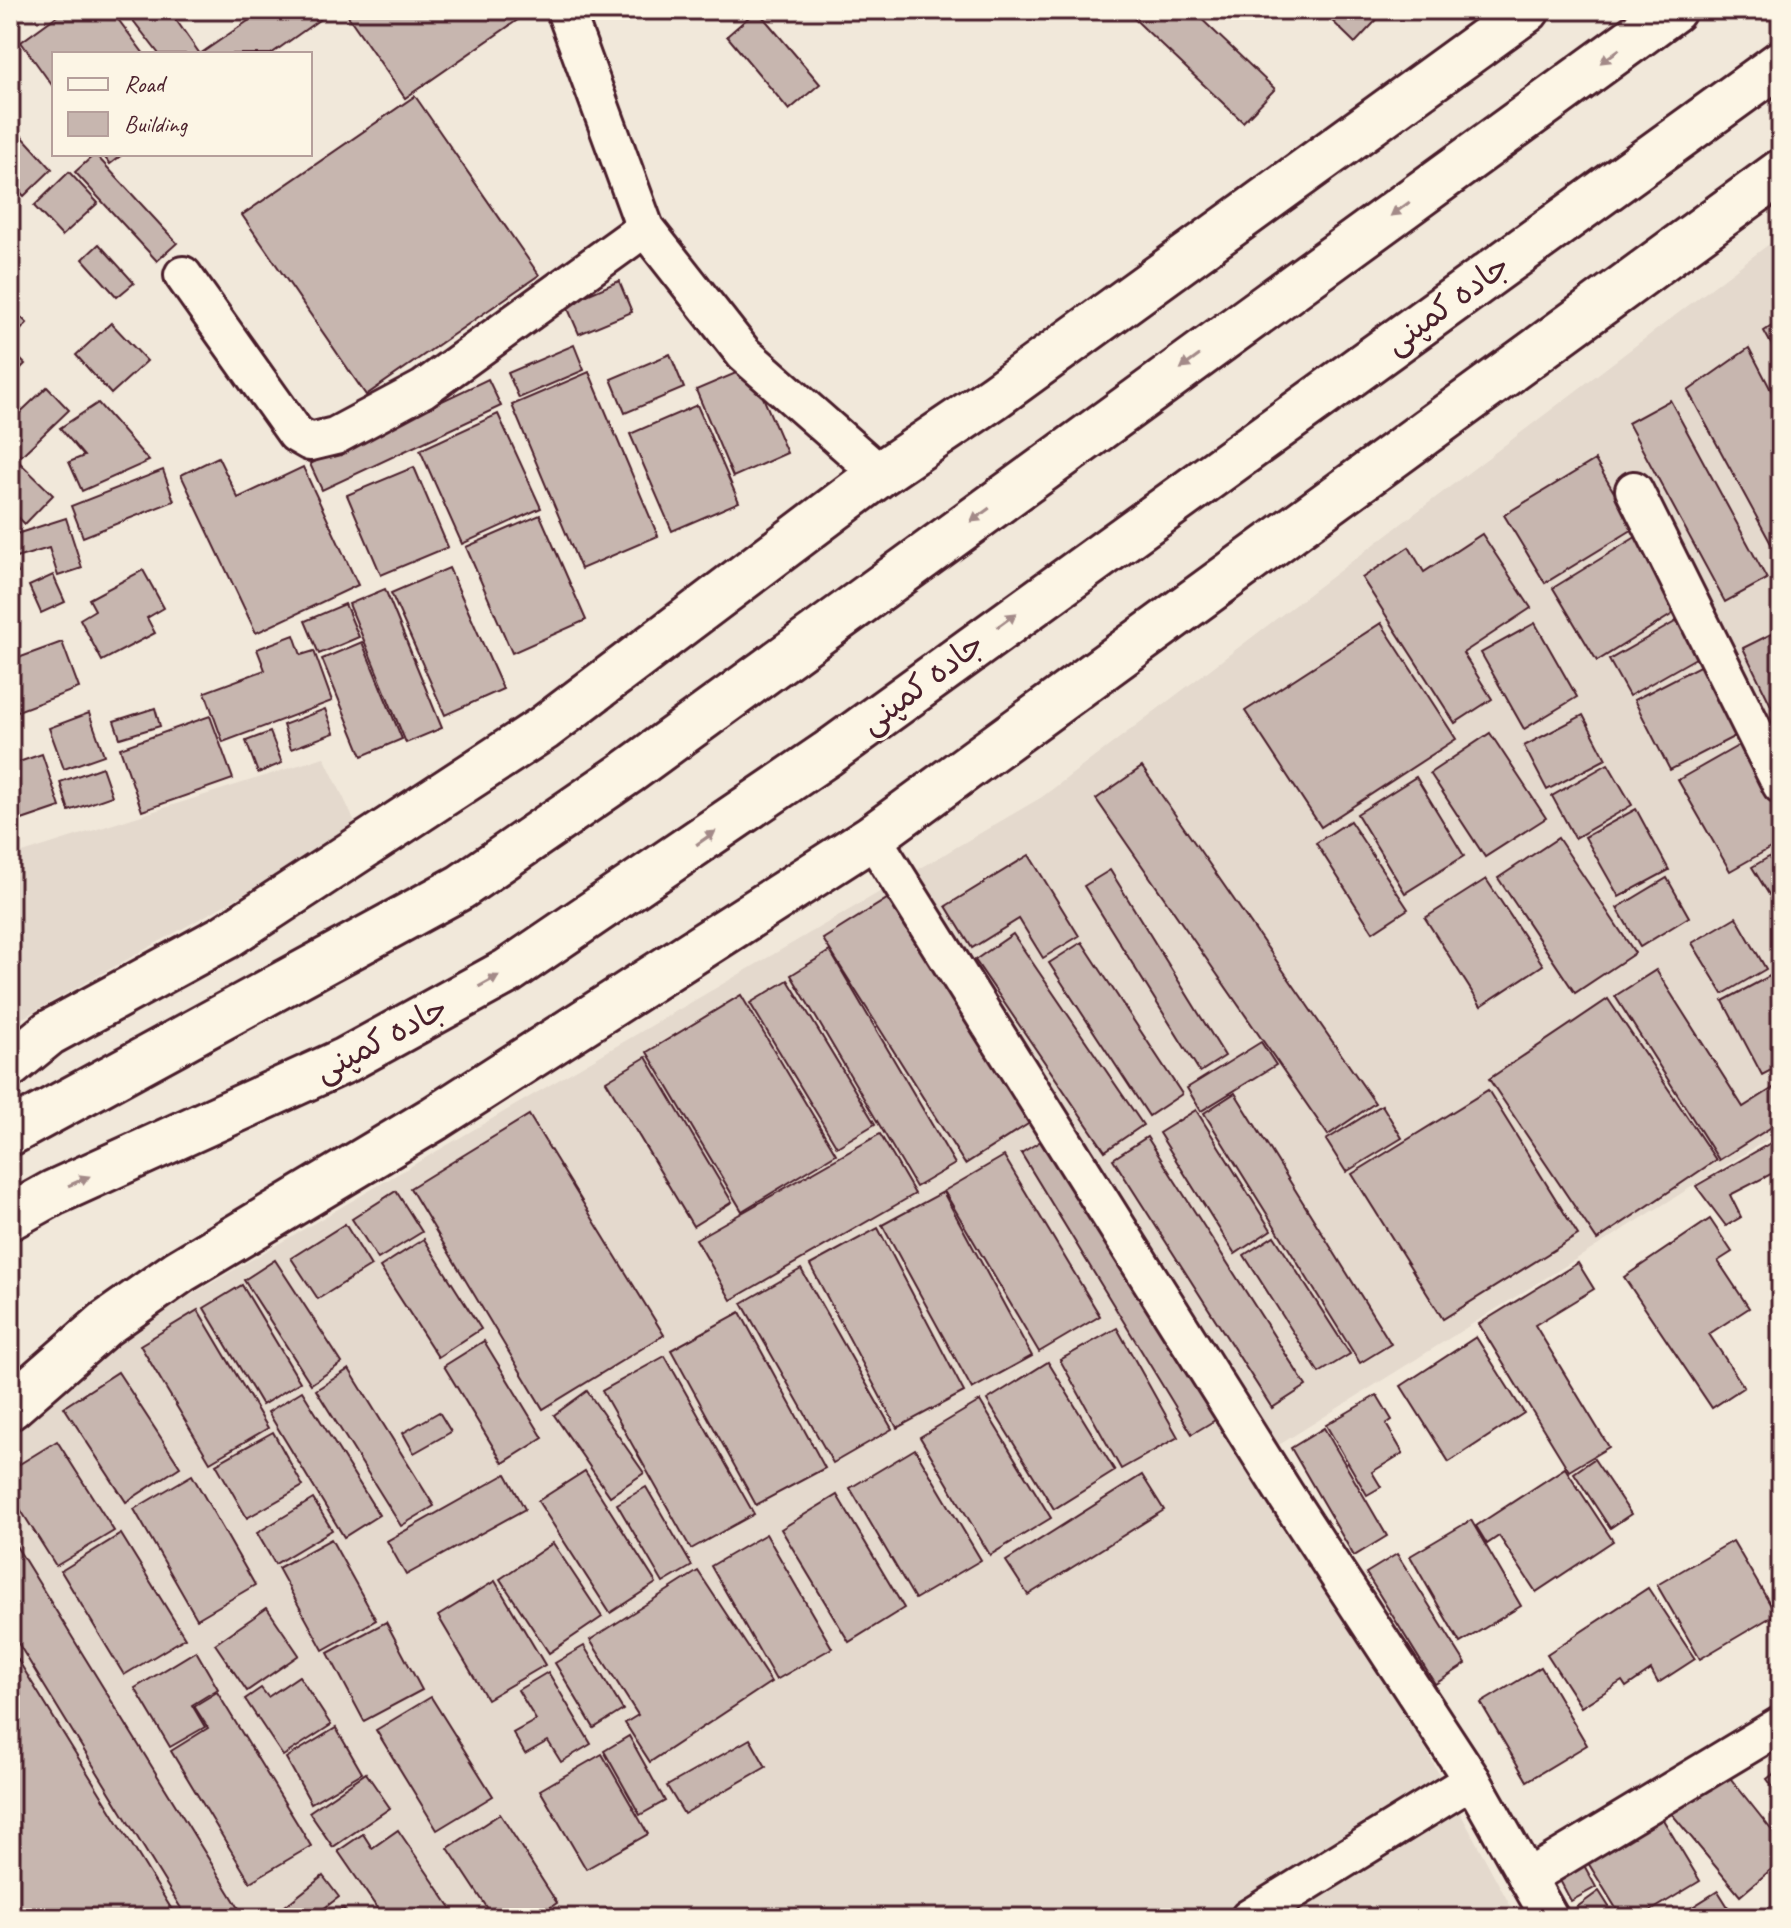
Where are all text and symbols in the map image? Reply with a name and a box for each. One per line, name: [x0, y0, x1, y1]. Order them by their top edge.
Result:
one-way arrow: [1600, 48, 1621, 63]
legend: [52, 52, 312, 156]
text: Road: [124, 69, 168, 99]
text: Building: [124, 109, 189, 139]
one-way arrow: [1390, 201, 1411, 216]
street label: جاده کمپنی: [1376, 245, 1518, 363]
one-way arrow: [1179, 354, 1201, 370]
one-way arrow: [970, 507, 990, 523]
one-way arrow: [996, 612, 1018, 628]
street label: جاده کمپنی: [852, 623, 992, 743]
one-way arrow: [695, 831, 716, 846]
one-way arrow: [478, 975, 500, 989]
street label: جاده کمپنی: [307, 987, 455, 1091]
one-way arrow: [68, 1174, 91, 1188]

